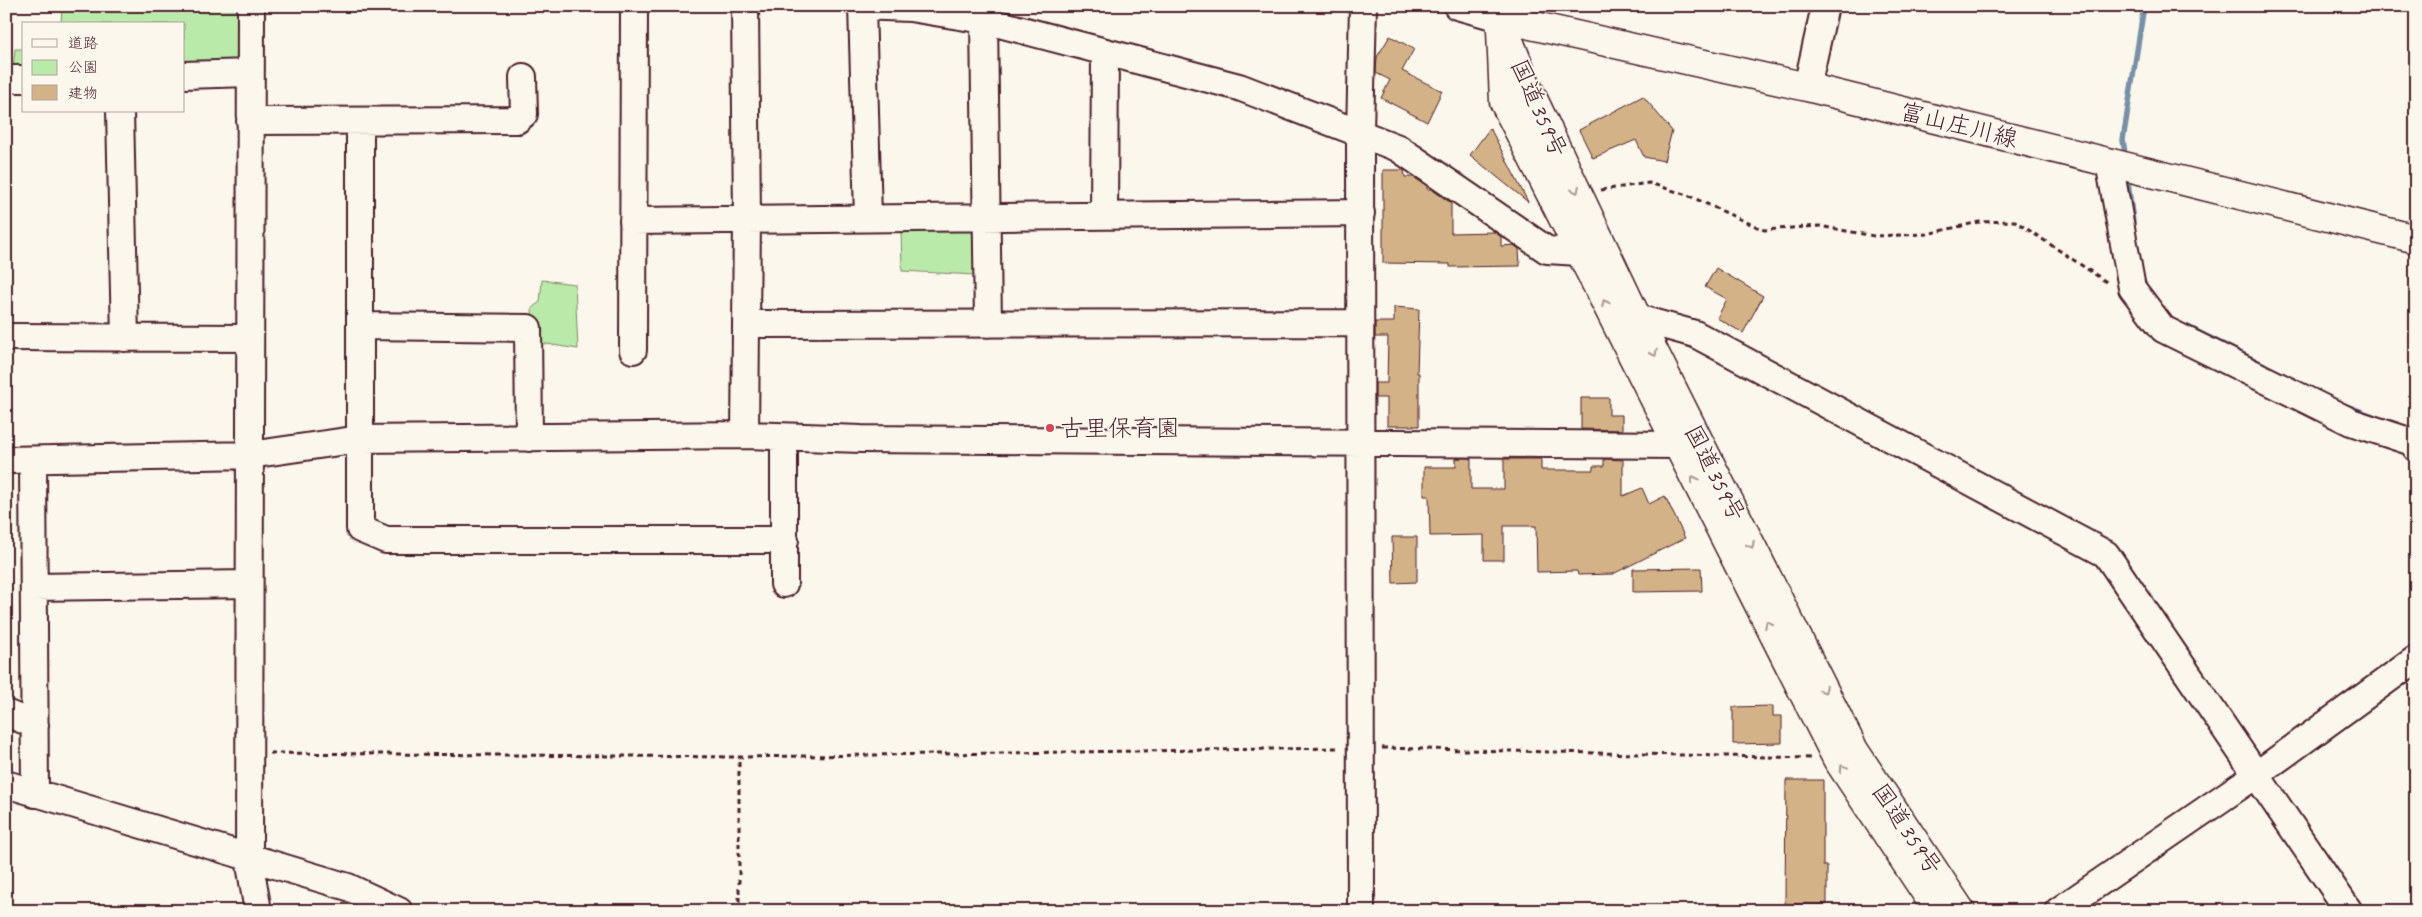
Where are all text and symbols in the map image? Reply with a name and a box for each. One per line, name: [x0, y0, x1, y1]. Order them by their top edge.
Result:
legend: [22, 22, 185, 112]
text: 道路: [68, 34, 98, 53]
street label: 国道359号: [1504, 54, 1574, 162]
text: 公園: [68, 58, 98, 77]
text: 建物: [68, 84, 98, 103]
street label: 富山庄川線: [1897, 96, 2021, 154]
one-way arrow: [1570, 185, 1580, 194]
one-way arrow: [1601, 299, 1611, 308]
one-way arrow: [1648, 348, 1658, 357]
place label: 古里保育園: [1060, 413, 1180, 443]
street label: 国道359号: [1678, 420, 1752, 526]
marker: 古里保育園: [1044, 422, 1056, 434]
one-way arrow: [1690, 476, 1700, 485]
one-way arrow: [1745, 540, 1755, 549]
one-way arrow: [1764, 620, 1774, 629]
one-way arrow: [1818, 685, 1828, 694]
one-way arrow: [1840, 765, 1849, 774]
street label: 国道359号: [1865, 777, 1949, 881]

